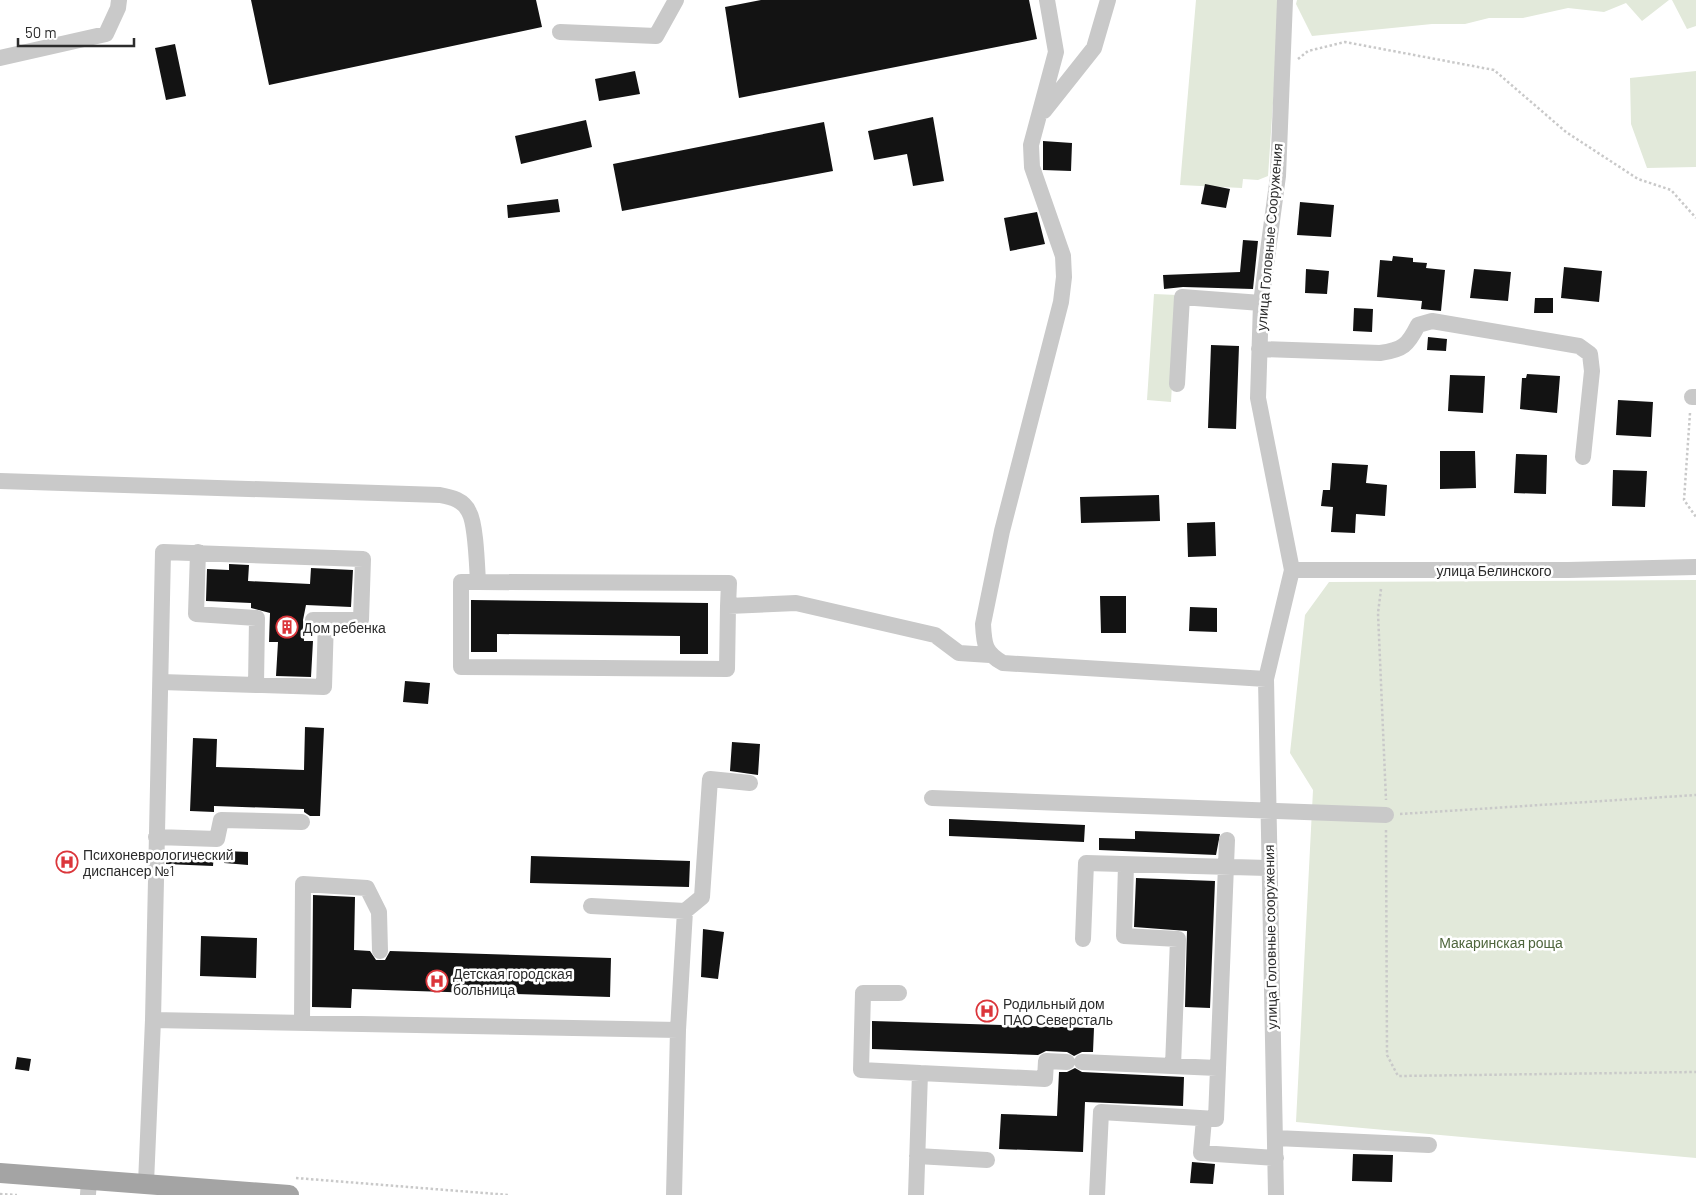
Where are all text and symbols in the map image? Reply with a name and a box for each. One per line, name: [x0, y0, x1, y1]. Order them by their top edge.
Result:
scale bar: [18, 15, 134, 47]
text: 50 m: [25, 23, 57, 41]
street label: улица Головные Сооружения: [1252, 143, 1286, 331]
street label: улица Белинского: [1436, 562, 1552, 579]
building icon: Дом ребенка: [275, 615, 299, 639]
place label: Дом ребенка: [303, 619, 386, 636]
street label: улица Головные сооружения: [1260, 844, 1280, 1030]
place label: Психоневрологический диспансер №1: [83, 846, 234, 879]
hospital icon: Психоневрологический диспансер №1: [55, 850, 79, 874]
park label: Макаринская роща: [1439, 934, 1563, 951]
place label: Детская городская больница: [453, 965, 572, 998]
hospital icon: Детская городская больница: [425, 969, 449, 993]
place label: Родильный дом ПАО Северсталь: [1003, 995, 1113, 1028]
hospital icon: Родильный дом ПАО Северсталь: [975, 999, 999, 1023]

